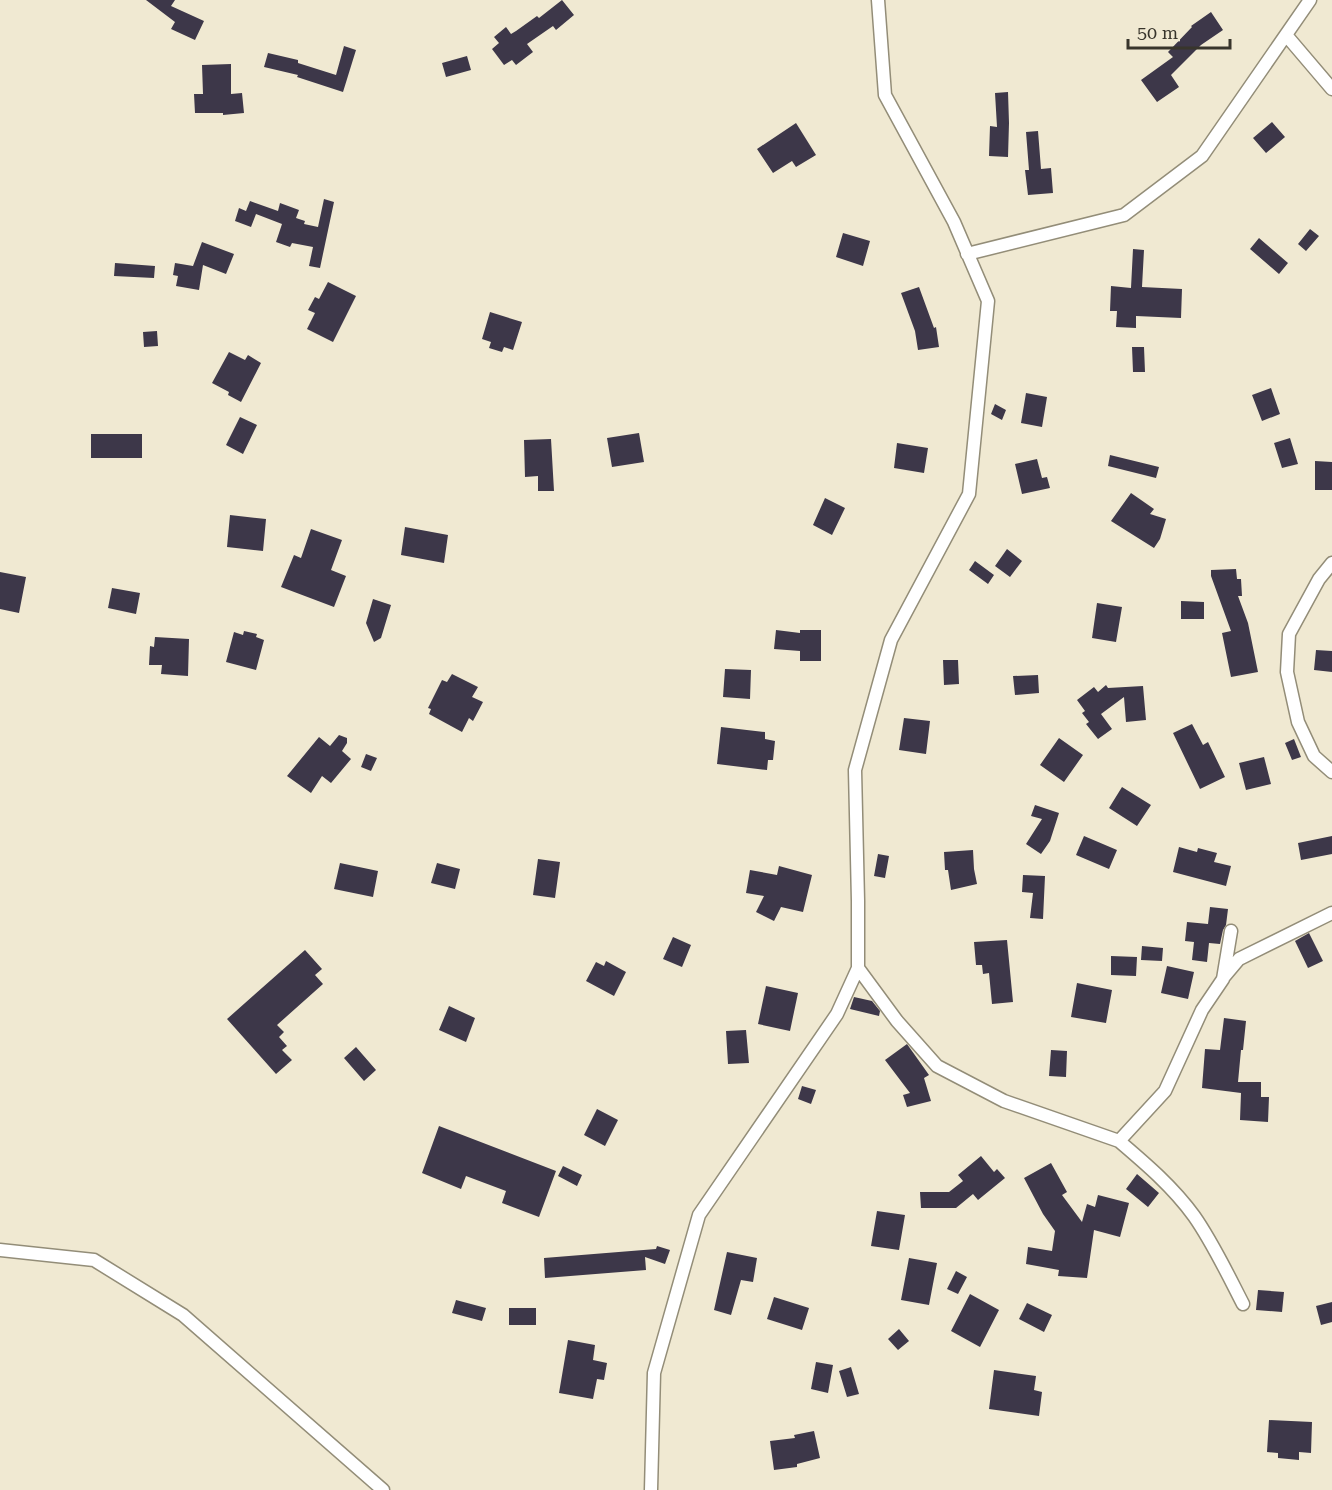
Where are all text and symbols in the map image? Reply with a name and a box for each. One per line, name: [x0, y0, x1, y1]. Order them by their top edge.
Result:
scale bar: [1128, 12, 1230, 50]
text: 50 m: [1137, 22, 1178, 43]

